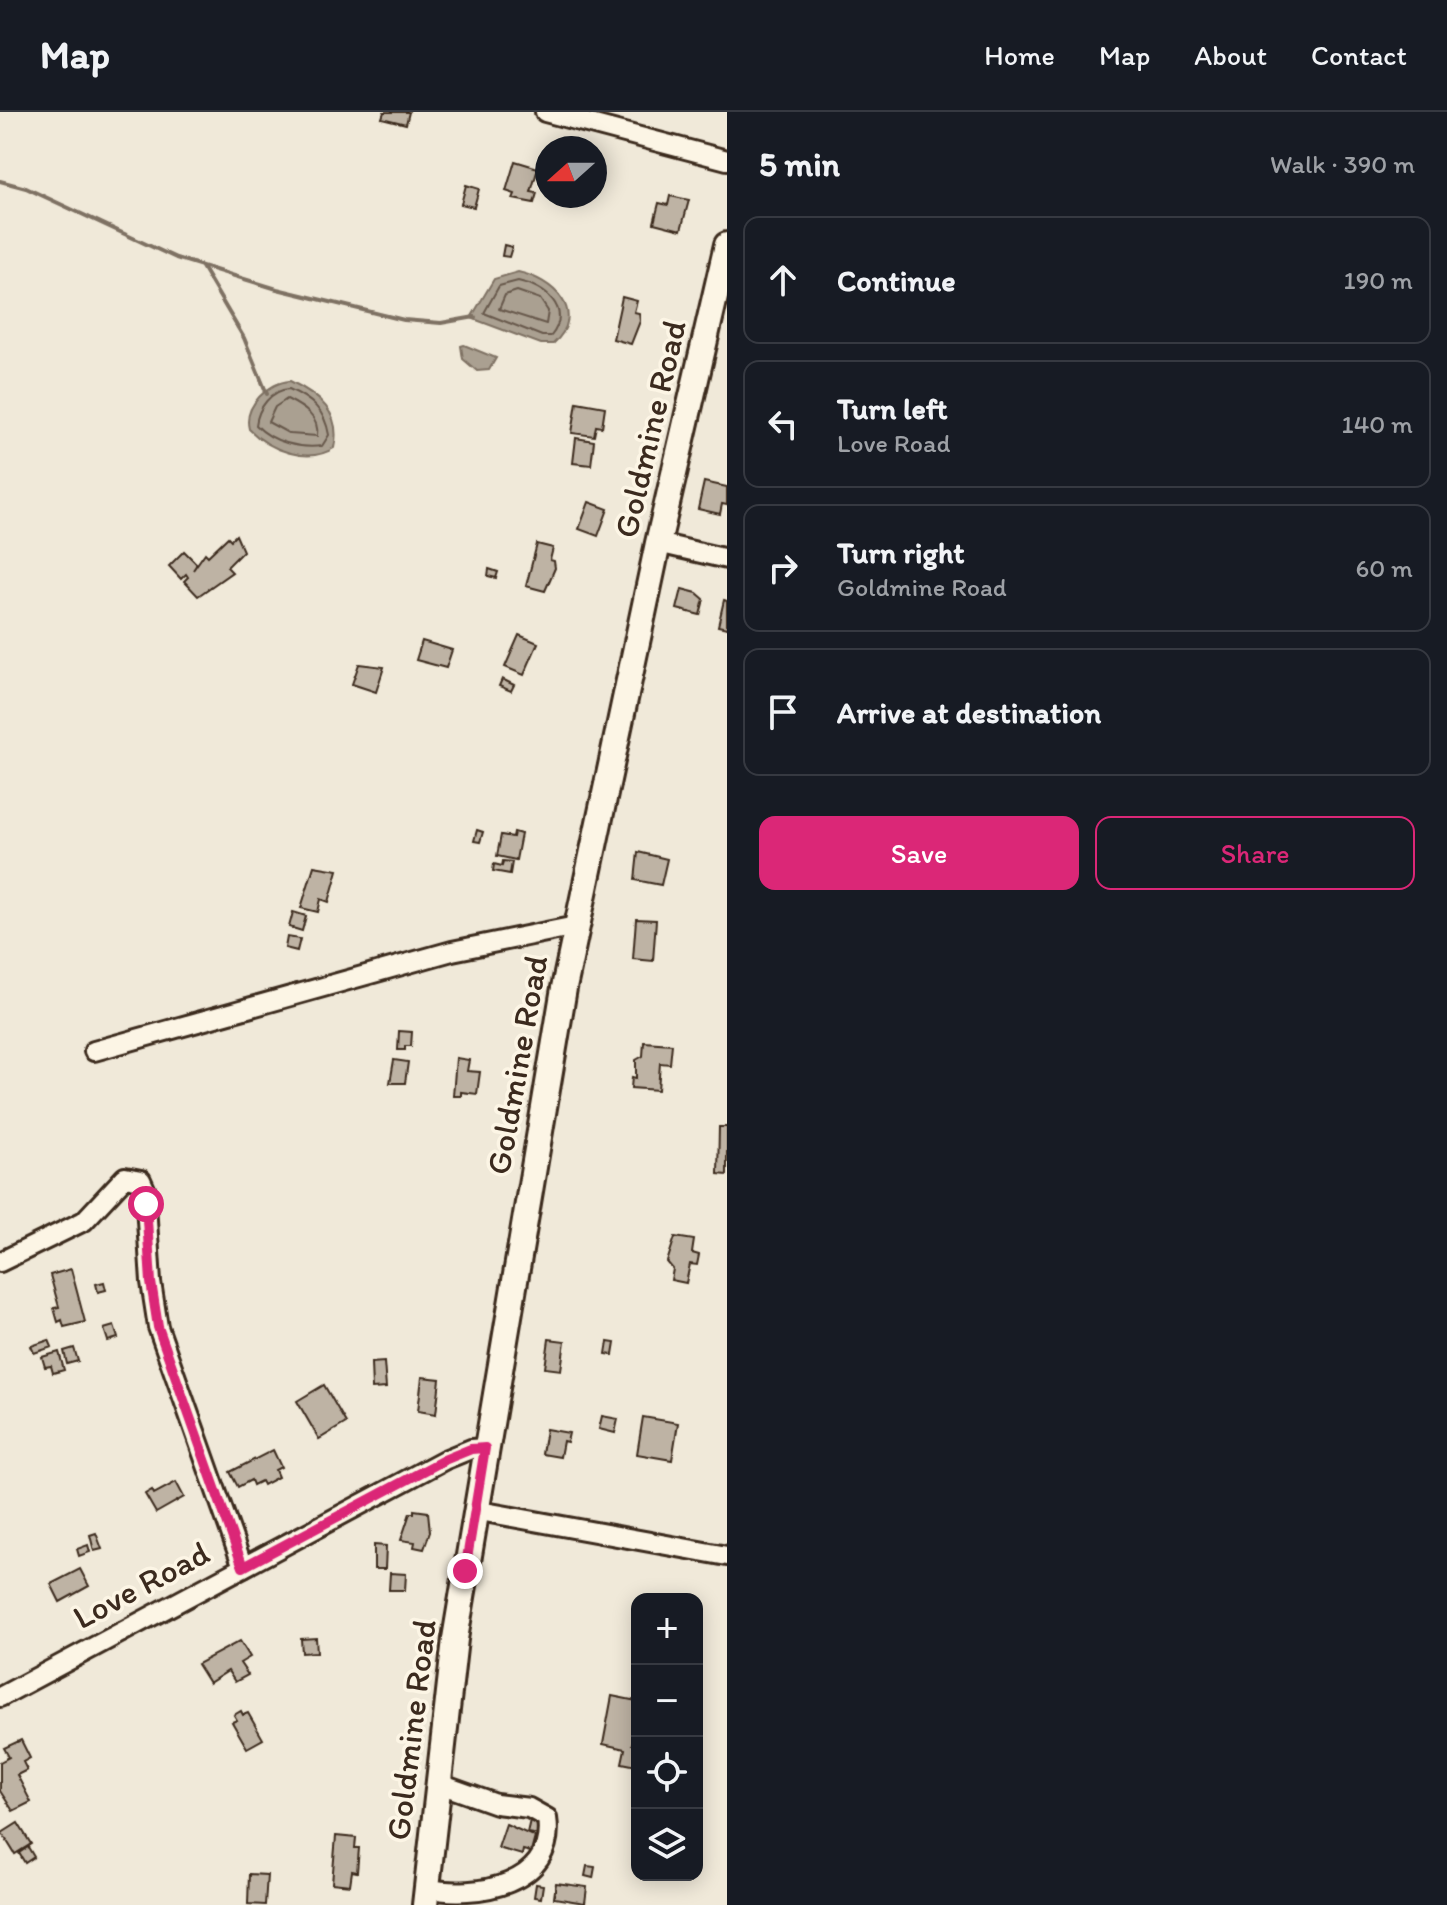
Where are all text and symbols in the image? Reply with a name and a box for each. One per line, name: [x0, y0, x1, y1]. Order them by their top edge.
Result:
text: Map: [40, 32, 110, 78]
text: Home: [984, 38, 1055, 72]
text: Map: [1099, 38, 1150, 72]
text: About: [1194, 38, 1267, 72]
text: Contact: [1311, 38, 1407, 72]
north arrow: [535, 136, 607, 208]
text: 5 min: [759, 144, 840, 185]
text: Walk · 390 m: [1270, 148, 1415, 180]
icon: ahead: [761, 258, 805, 302]
text: Continue: [837, 262, 956, 299]
text: 190 m: [1344, 264, 1413, 296]
street label: Goldmine Road: [605, 316, 695, 542]
text: Turn left: [837, 390, 948, 427]
icon: left: [761, 402, 805, 446]
text: 140 m: [1342, 408, 1413, 440]
text: Love Road: [837, 427, 950, 459]
text: Turn right: [837, 534, 965, 571]
icon: right: [761, 546, 805, 590]
text: 60 m: [1356, 552, 1413, 584]
text: Goldmine Road: [837, 571, 1007, 603]
icon: arrive: [761, 690, 805, 734]
text: Arrive at destination: [837, 694, 1101, 731]
button: Save: [759, 816, 1079, 890]
button: Share: [1095, 816, 1415, 890]
street label: Goldmine Road: [478, 952, 556, 1178]
route start: [128, 1186, 164, 1222]
street label: Love Road: [66, 1532, 216, 1638]
route end: [447, 1553, 483, 1589]
map controls: [631, 1593, 703, 1881]
button: +: [631, 1593, 703, 1665]
street label: Goldmine Road: [377, 1617, 445, 1843]
button: −: [631, 1665, 703, 1737]
button: locate: [631, 1737, 703, 1809]
button: layers: [631, 1809, 703, 1881]

